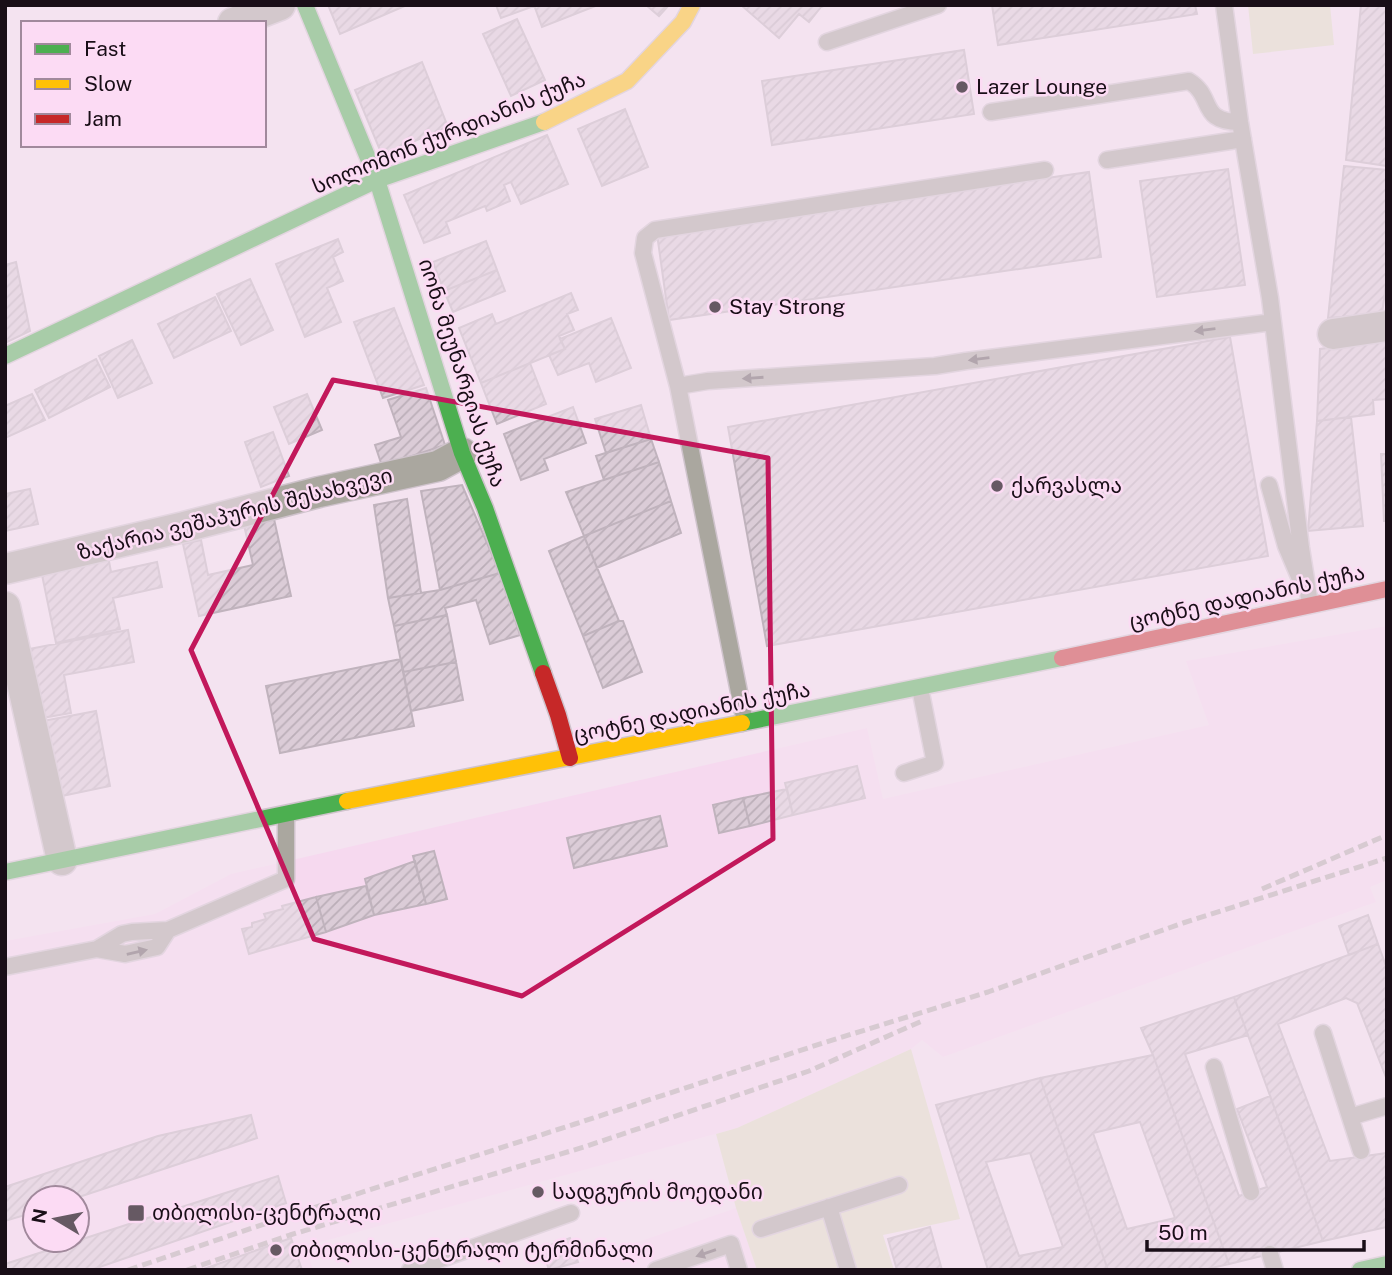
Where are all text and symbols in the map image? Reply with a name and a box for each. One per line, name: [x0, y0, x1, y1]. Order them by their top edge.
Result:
legend: [21, 21, 266, 147]
text: Fast: [84, 36, 126, 61]
street label: სოლომონ ქურდიანის ქუჩა: [309, 66, 589, 200]
text: Slow: [84, 71, 132, 96]
place label: Lazer Lounge: [976, 74, 1107, 99]
marker: Lazer Lounge: [954, 79, 970, 95]
text: Jam: [84, 106, 122, 131]
street label: იონა მეუნარგიას ქუჩა: [414, 255, 511, 490]
place label: Stay Strong: [729, 294, 845, 319]
marker: Stay Strong: [707, 299, 723, 315]
one-way arrow: [1194, 325, 1216, 336]
one-way arrow: [968, 353, 990, 364]
one-way arrow: [742, 373, 764, 384]
street label: ზაქარია ვეშაპურის შესახვევი: [75, 462, 395, 565]
place label: ქარვასლა: [1011, 473, 1122, 499]
marker: ქარვასლა: [989, 478, 1005, 494]
street label: ცოტნე დადიანის ქუჩა: [1127, 559, 1367, 635]
street label: ცოტნე დადიანის ქუჩა: [572, 676, 812, 748]
one-way arrow: [126, 946, 148, 957]
place label: სადგურის მოედანი: [552, 1179, 763, 1205]
north arrow: [21, 1184, 91, 1254]
marker: სადგურის მოედანი: [530, 1184, 546, 1200]
place label: თბილისი-ცენტრალი: [152, 1200, 381, 1226]
marker: თბილისი-ცენტრალი: [126, 1203, 146, 1223]
text: N: [27, 1207, 51, 1225]
scale bar: [1147, 1208, 1364, 1252]
text: 50 m: [1158, 1220, 1208, 1245]
place label: თბილისი-ცენტრალი ტერმინალი: [290, 1237, 653, 1263]
marker: თბილისი-ცენტრალი ტერმინალი: [268, 1242, 284, 1258]
one-way arrow: [696, 1248, 717, 1259]

